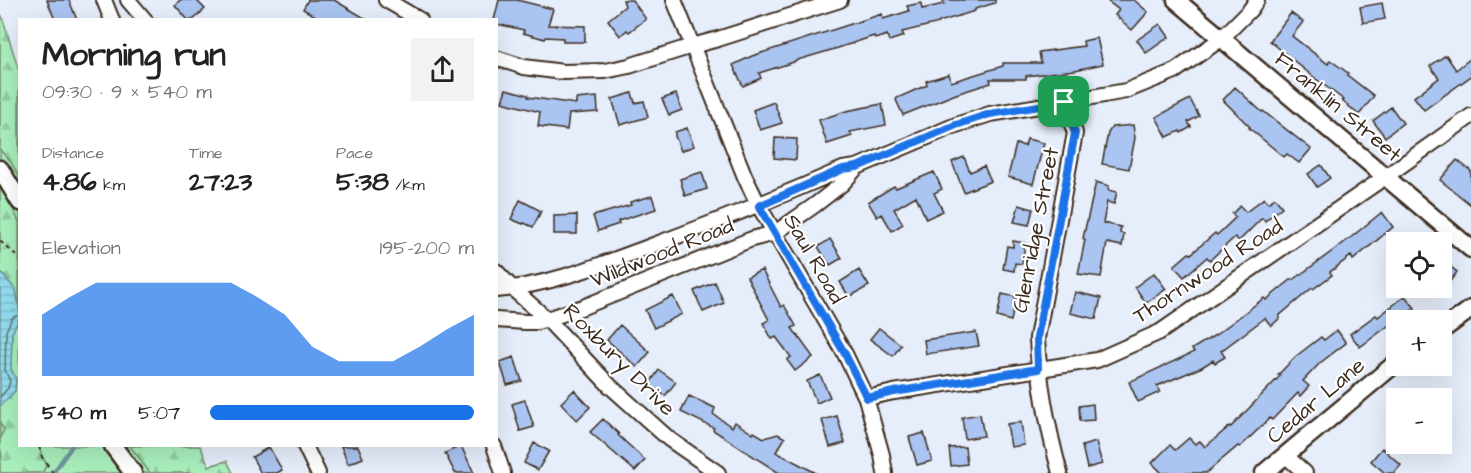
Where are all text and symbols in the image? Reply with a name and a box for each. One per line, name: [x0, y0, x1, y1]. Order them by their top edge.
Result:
text: Morning run: [42, 32, 226, 78]
button: share: [411, 38, 474, 101]
street label: Franklin Street: [1268, 44, 1408, 170]
pin: [1038, 76, 1089, 127]
text: 09:30 · 9 × 540 m: [42, 78, 212, 106]
icon: arrive: [1047, 85, 1080, 118]
text: Distance: [42, 142, 104, 164]
text: Time: [189, 142, 223, 164]
text: Pace: [336, 142, 373, 164]
street label: Glenridge Street: [1005, 144, 1068, 316]
text: 4.86: [42, 164, 97, 200]
text: 27:23: [189, 164, 252, 200]
text: 5:38: [336, 164, 389, 200]
text: km: [97, 174, 125, 196]
text: /km: [389, 174, 425, 196]
street label: Saul Road: [776, 208, 852, 310]
street label: Wildwood Road: [586, 210, 738, 296]
street label: Thornwood Road: [1127, 211, 1289, 331]
map controls: [1386, 232, 1452, 454]
button: locate: [1386, 232, 1452, 298]
text: Elevation: [42, 234, 121, 262]
text: 195–200 m: [379, 234, 474, 262]
street label: Roxbury Drive: [555, 297, 682, 424]
button: +: [1386, 310, 1452, 376]
street label: Cedar Lane: [1260, 350, 1372, 452]
button: −: [1386, 388, 1452, 454]
text: 540 m: [42, 399, 106, 427]
text: 5:07: [138, 399, 180, 427]

